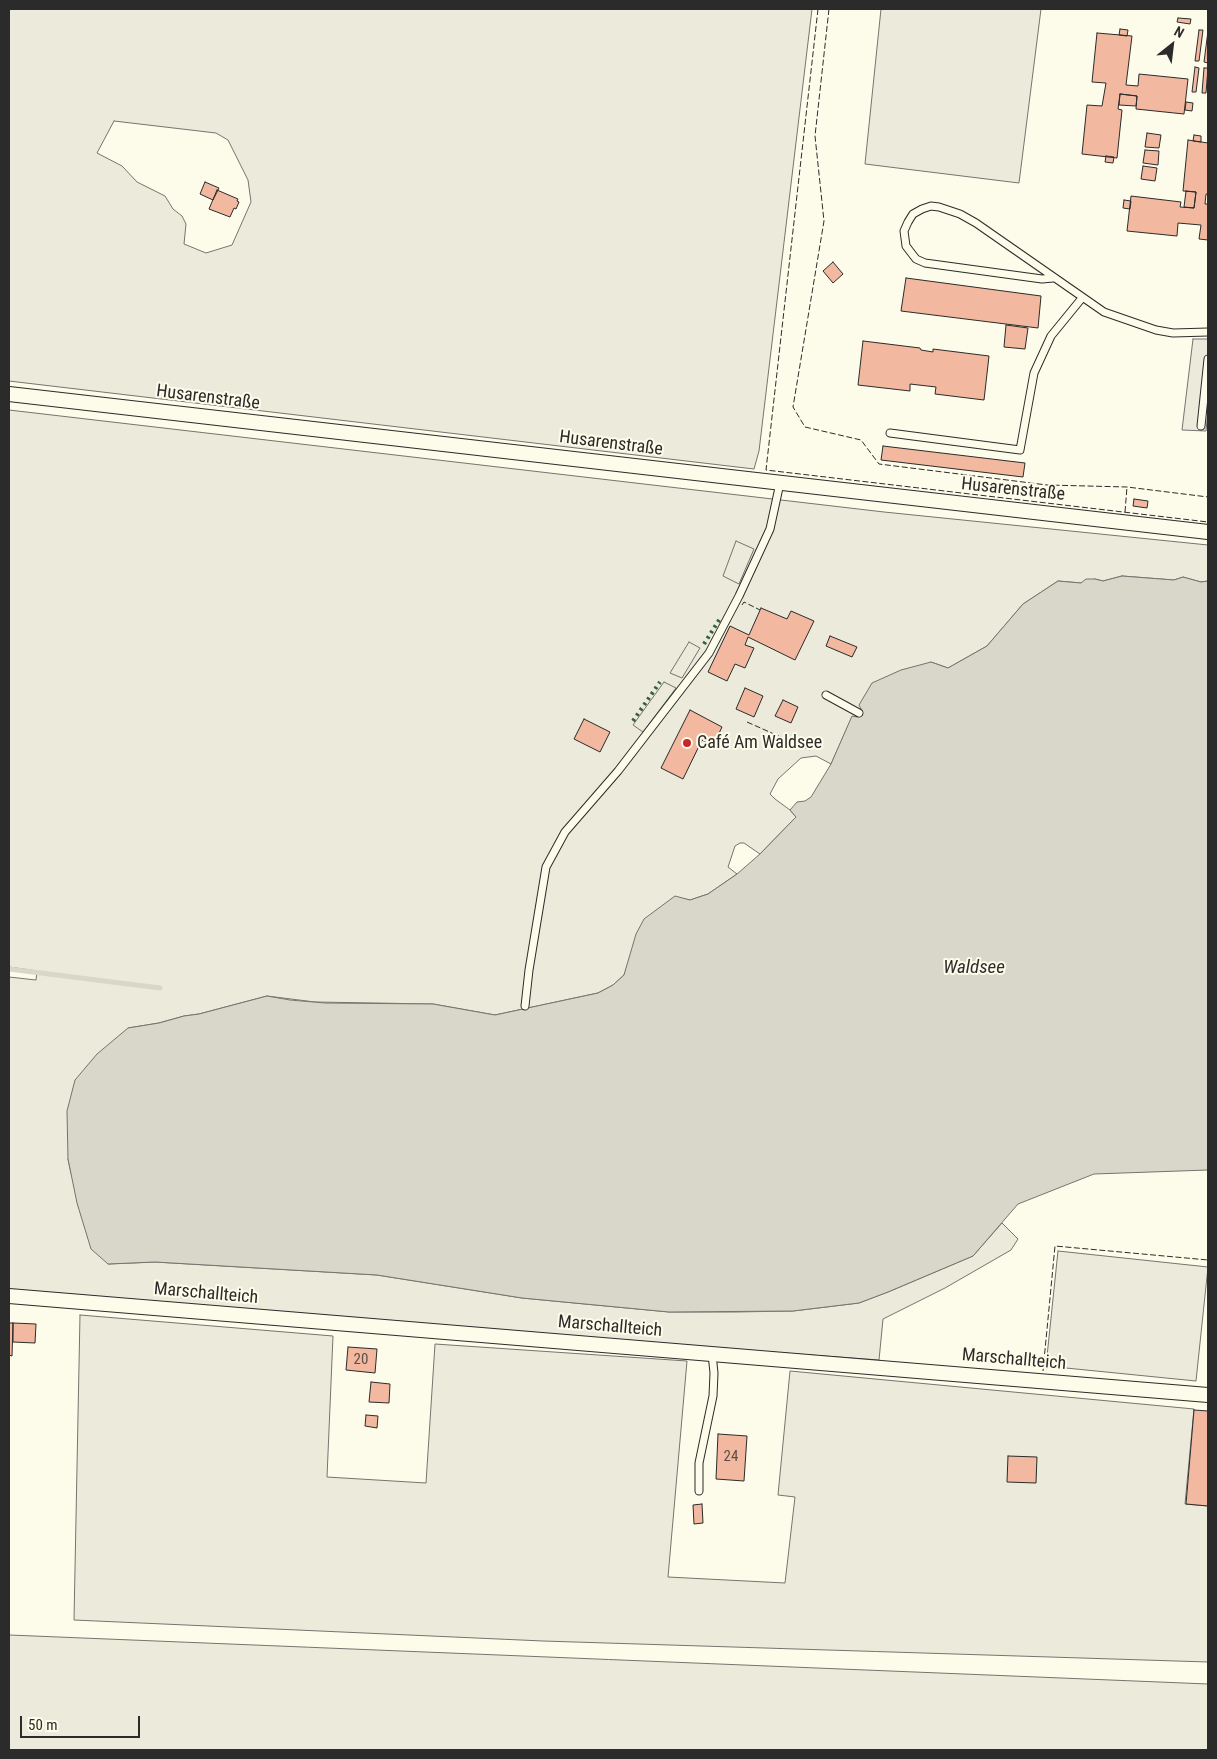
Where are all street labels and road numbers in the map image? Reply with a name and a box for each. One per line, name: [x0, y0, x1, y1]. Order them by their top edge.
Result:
street label: Husarenstraße: [155, 381, 261, 415]
street label: Husarenstraße: [558, 427, 664, 461]
street label: Husarenstraße: [960, 474, 1066, 506]
street label: Marschallteich: [153, 1279, 259, 1309]
street label: Marschallteich: [557, 1312, 663, 1342]
street label: Marschallteich: [961, 1345, 1067, 1375]

